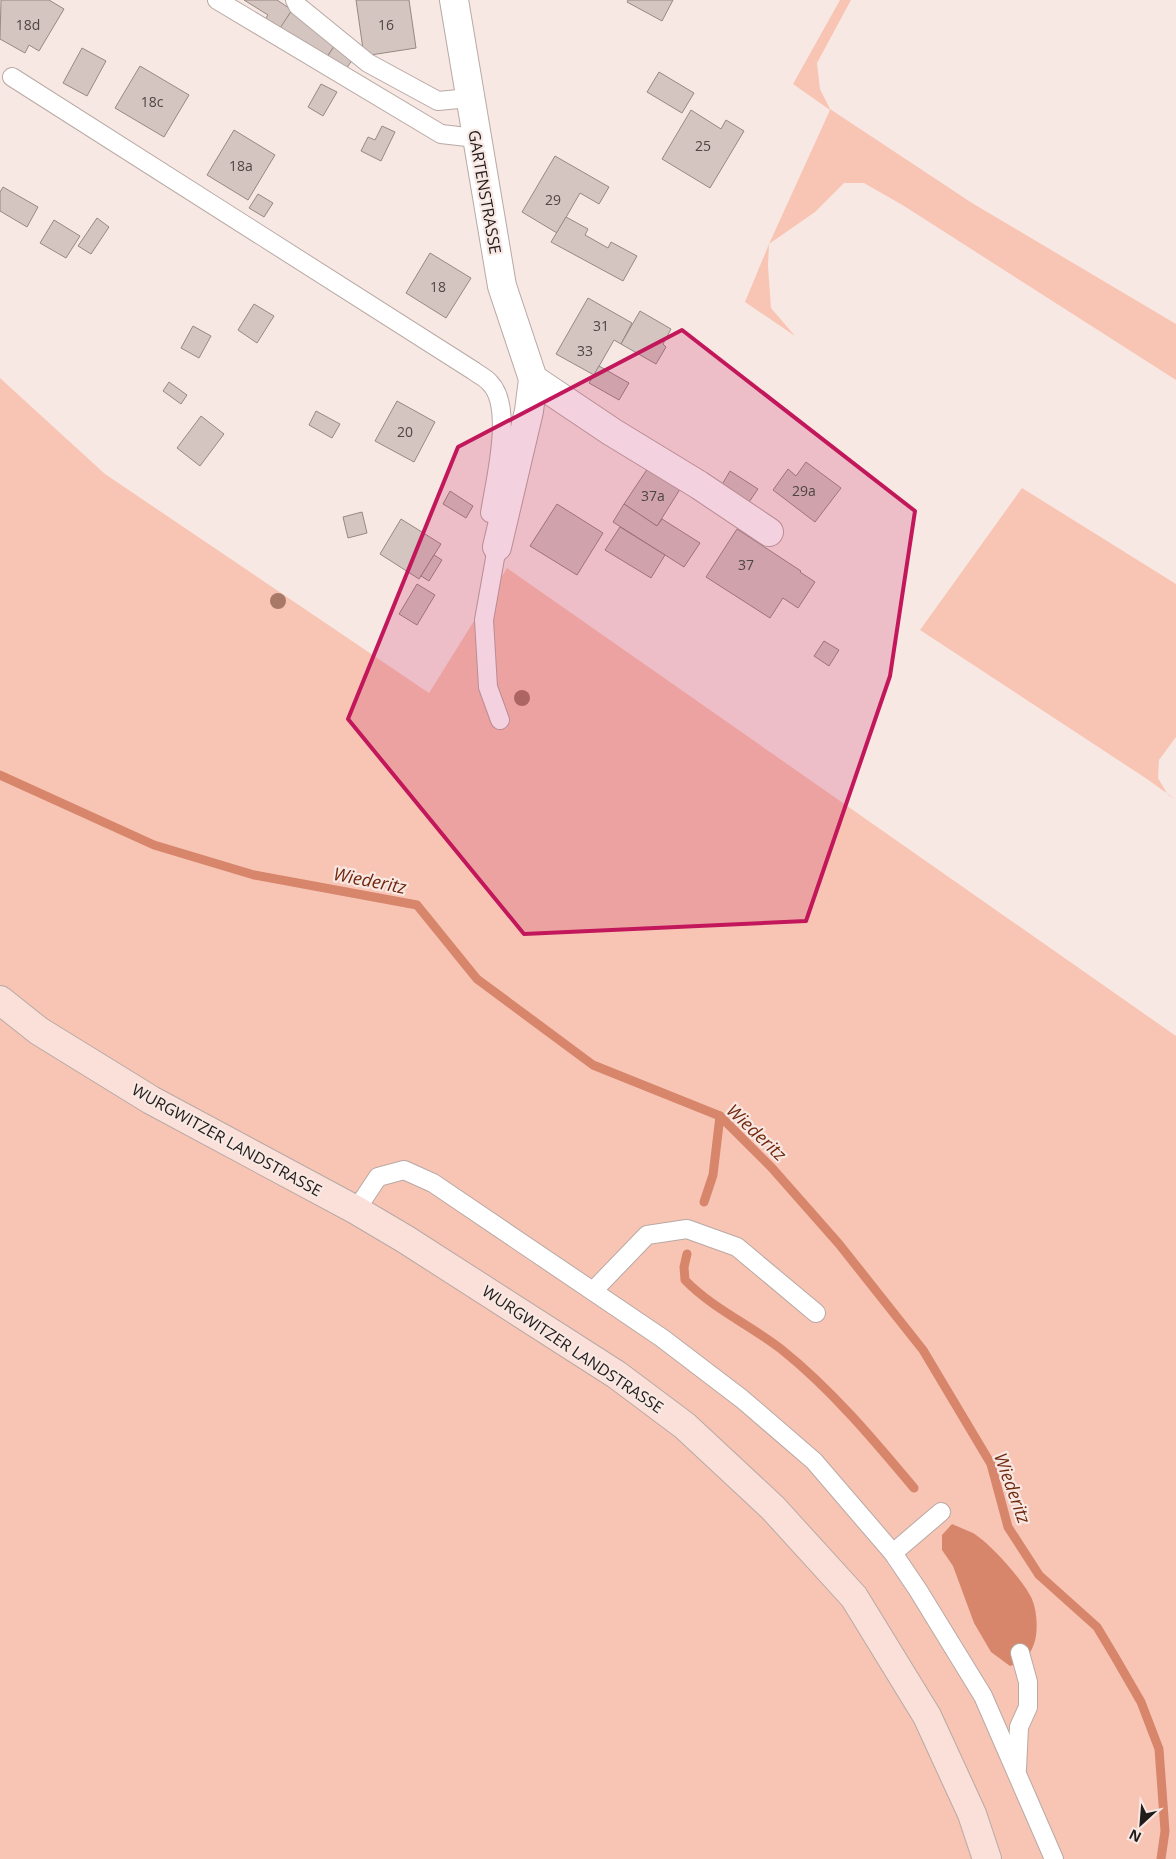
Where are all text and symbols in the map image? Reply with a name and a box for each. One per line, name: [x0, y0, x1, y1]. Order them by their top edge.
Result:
house number: 18d: [16, 15, 40, 34]
house number: 16: [378, 15, 394, 34]
house number: 18c: [141, 92, 164, 111]
street label: GARTENSTRASSE: [463, 128, 507, 256]
house number: 25: [695, 136, 711, 155]
house number: 18a: [229, 156, 253, 175]
house number: 29: [545, 190, 561, 209]
house number: 18: [430, 277, 446, 296]
house number: 31: [593, 316, 609, 335]
house number: 33: [577, 341, 593, 360]
house number: 20: [397, 422, 413, 441]
house number: 29a: [792, 481, 816, 500]
house number: 37a: [641, 486, 665, 505]
house number: 37: [738, 555, 754, 574]
water label: Wiederitz: [331, 861, 409, 899]
street label: WURGWITZER LANDSTRASSE: [128, 1078, 326, 1202]
water label: Wiederitz: [722, 1098, 792, 1166]
street label: WURGWITZER LANDSTRASSE: [478, 1280, 668, 1418]
water label: Wiederitz: [989, 1449, 1037, 1527]
north arrow: [1116, 1799, 1166, 1849]
text: N: [1126, 1825, 1144, 1847]

